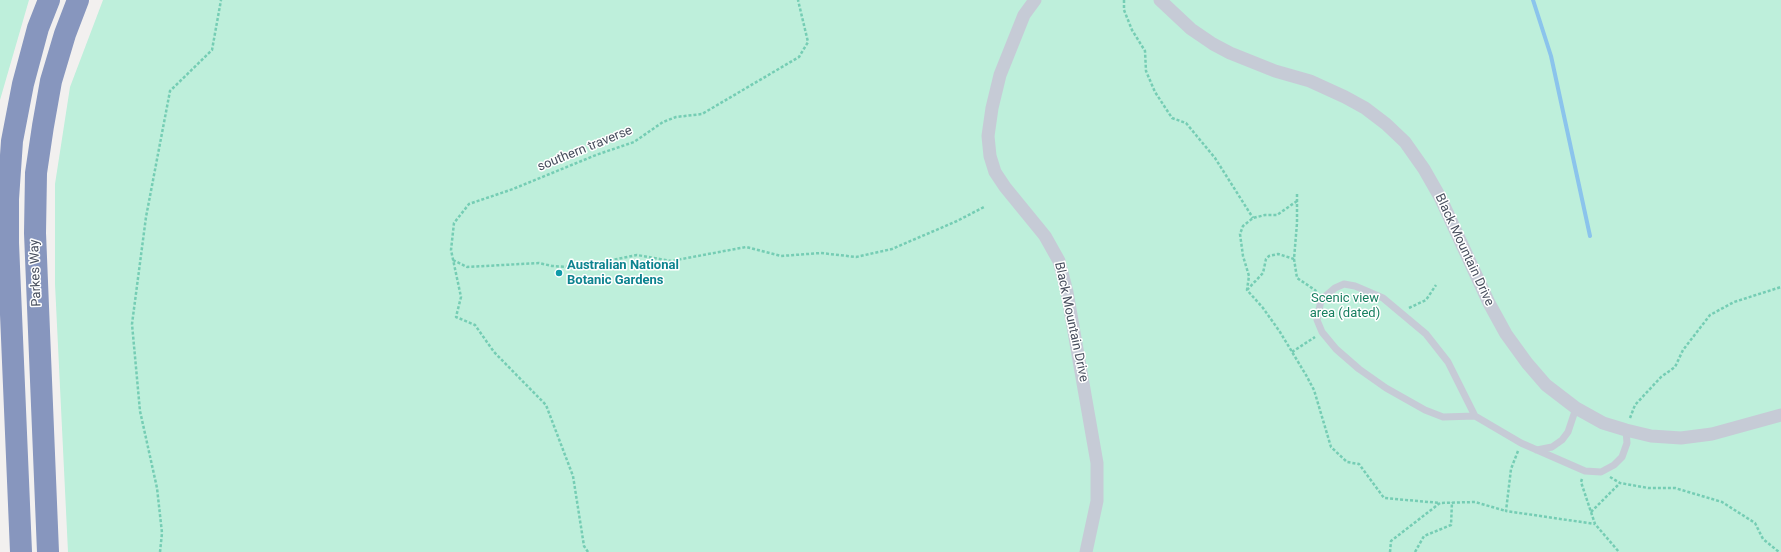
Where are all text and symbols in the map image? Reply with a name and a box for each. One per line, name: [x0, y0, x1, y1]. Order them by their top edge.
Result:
street label: southern traverse: [535, 123, 635, 175]
street label: Black Mountain Drive: [1431, 191, 1497, 309]
street label: Parkes Way: [27, 239, 45, 307]
place label: Australian National Botanic Gardens: [567, 258, 679, 289]
street label: Black Mountain Drive: [1051, 261, 1091, 383]
marker: Australian National Botanic Gardens: [554, 268, 564, 278]
park label: Scenic view area (dated): [1310, 291, 1380, 322]

